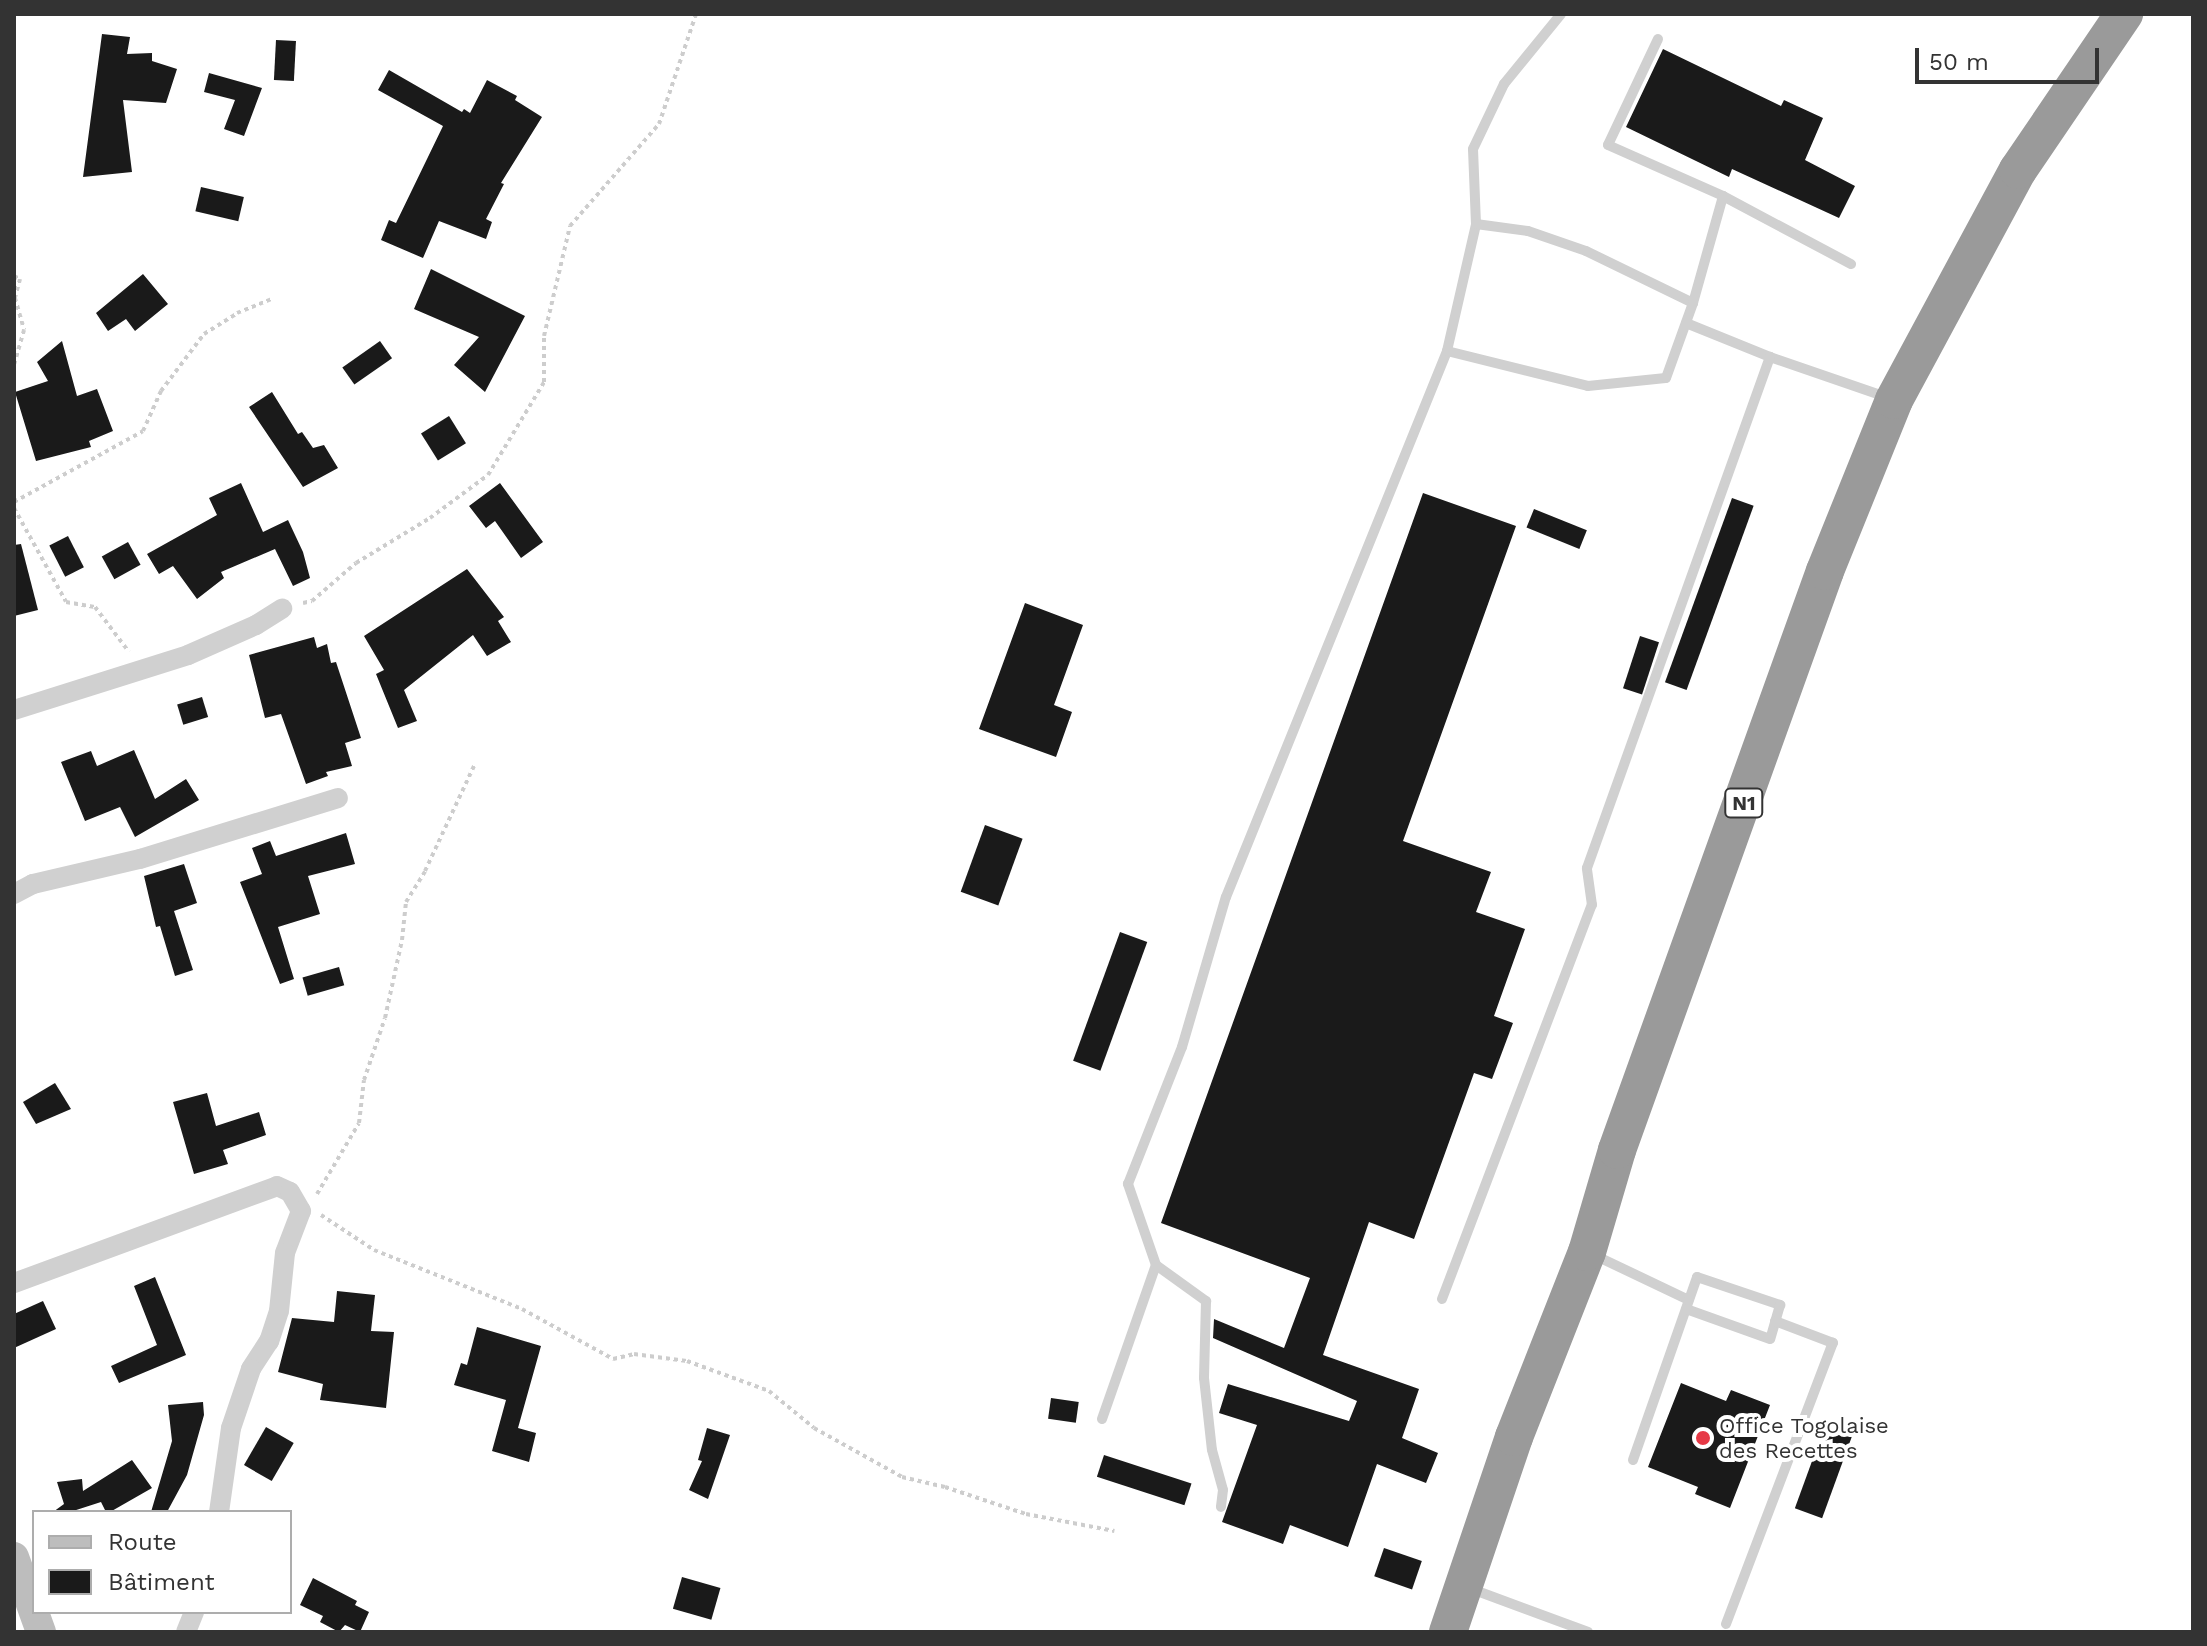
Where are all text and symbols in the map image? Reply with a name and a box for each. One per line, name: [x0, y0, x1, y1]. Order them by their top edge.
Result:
scale bar: [1919, 32, 2103, 82]
text: 50 m: [1929, 48, 1989, 76]
road number: N1: [1724, 787, 1764, 819]
place label: Office Togolaise des Recettes: [1719, 1412, 1889, 1464]
marker: Office Togolaise des Recettes: [1694, 1429, 1712, 1447]
legend: [32, 1510, 292, 1614]
text: Route: [108, 1528, 177, 1556]
text: Bâtiment: [108, 1568, 215, 1596]

